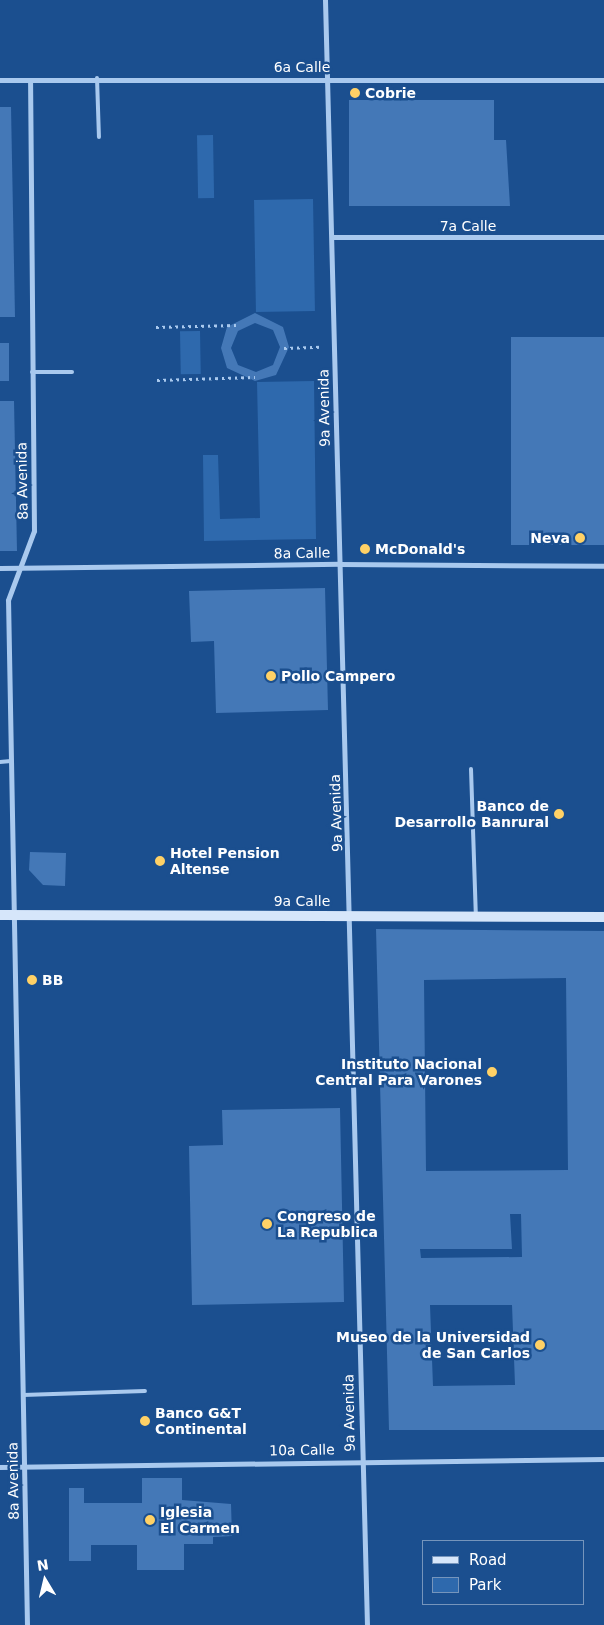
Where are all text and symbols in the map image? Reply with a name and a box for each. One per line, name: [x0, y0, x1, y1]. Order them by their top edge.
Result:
street label: 6a Calle: [274, 59, 330, 75]
place label: Cobrie: [365, 85, 416, 101]
marker: Cobrie: [349, 87, 361, 99]
street label: 7a Calle: [440, 218, 496, 234]
street label: 9a Avenida: [315, 369, 333, 447]
street label: 8a Avenida: [13, 442, 31, 520]
place label: Neva: [530, 530, 570, 546]
marker: Neva: [574, 532, 586, 544]
place label: McDonald's: [375, 541, 465, 557]
marker: McDonald's: [359, 543, 371, 555]
street label: 8a Calle: [274, 544, 330, 562]
place label: Pollo Campero: [281, 668, 395, 684]
marker: Pollo Campero: [265, 670, 277, 682]
street label: 9a Avenida: [326, 774, 346, 852]
place label: Banco de Desarrollo Banrural: [394, 798, 549, 830]
marker: Banco de Desarrollo Banrural: [553, 808, 565, 820]
place label: Hotel Pension Altense: [170, 845, 280, 878]
marker: Hotel Pension Altense: [154, 855, 166, 867]
street label: 9a Calle: [274, 893, 330, 909]
place label: BB: [42, 972, 63, 988]
marker: BB: [26, 974, 38, 986]
place label: Instituto Nacional Central Para Varones: [315, 1056, 482, 1088]
marker: Instituto Nacional Central Para Varones: [486, 1066, 498, 1078]
place label: Congreso de La Republica: [277, 1208, 378, 1240]
marker: Congreso de La Republica: [261, 1218, 273, 1230]
place label: Museo de la Universidad de San Carlos: [336, 1329, 530, 1361]
marker: Museo de la Universidad de San Carlos: [534, 1339, 546, 1351]
street label: 9a Avenida: [340, 1374, 358, 1452]
place label: Banco G&T Continental: [155, 1405, 247, 1438]
marker: Banco G&T Continental: [139, 1415, 151, 1427]
street label: 10a Calle: [269, 1441, 335, 1459]
street label: 8a Avenida: [4, 1442, 22, 1520]
place label: Iglesia El Carmen: [160, 1504, 240, 1536]
marker: Iglesia El Carmen: [144, 1514, 156, 1526]
legend: [422, 1540, 584, 1605]
text: Road: [469, 1551, 507, 1569]
north arrow: [20, 1555, 70, 1605]
text: N: [36, 1556, 50, 1574]
text: Park: [469, 1576, 501, 1594]

